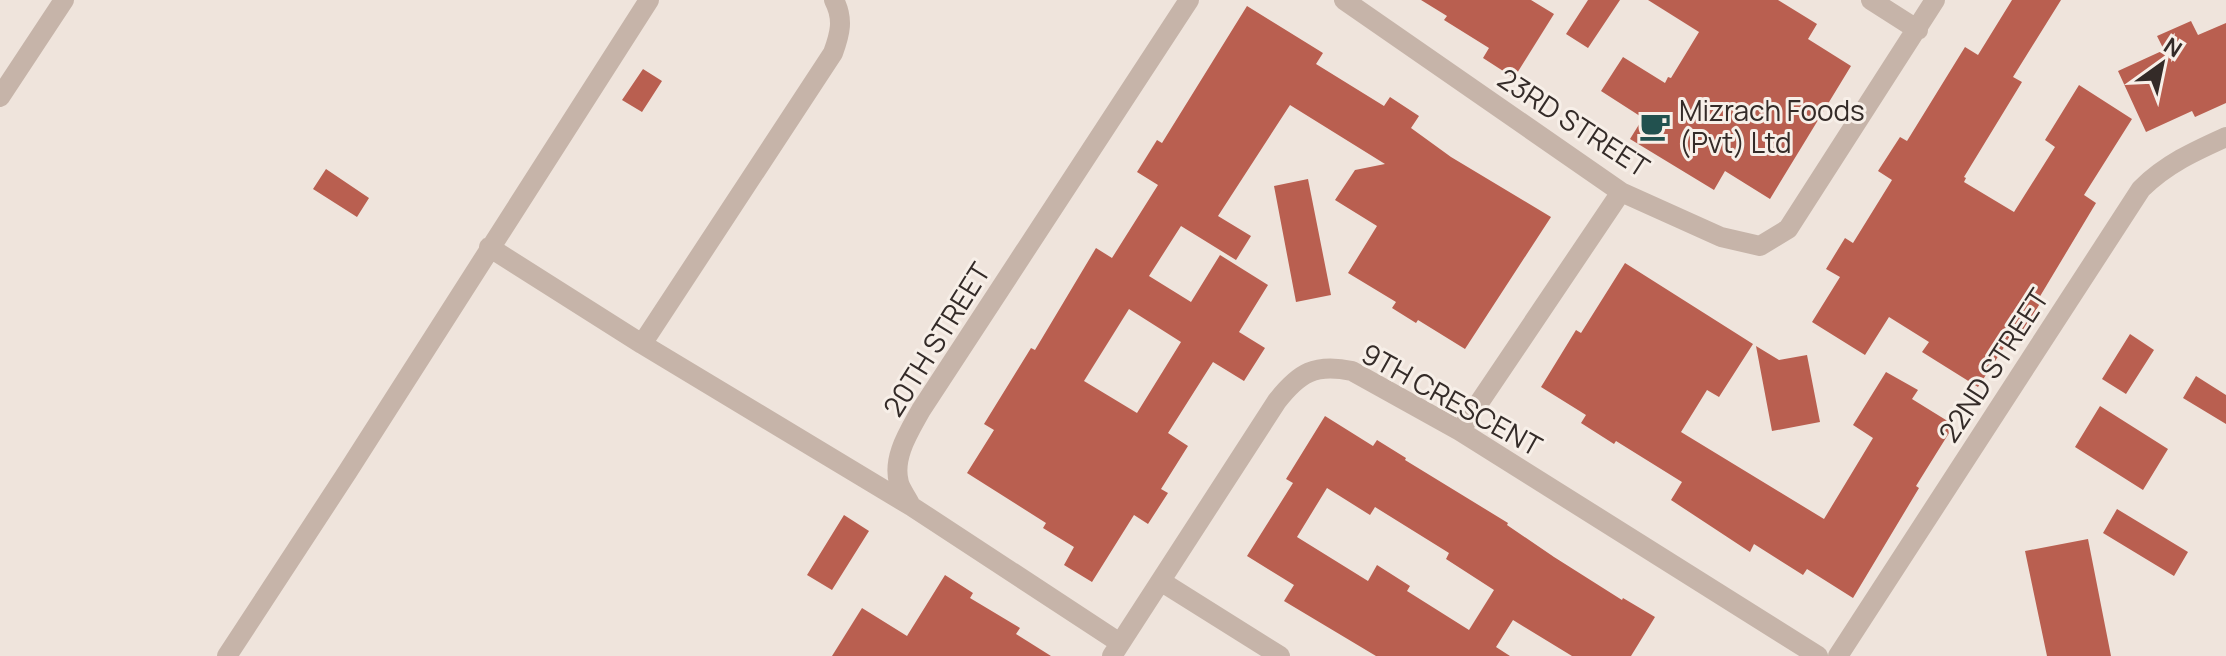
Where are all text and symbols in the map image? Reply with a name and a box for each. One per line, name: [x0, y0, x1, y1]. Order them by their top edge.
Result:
north arrow: [2122, 24, 2202, 104]
text: N: [2158, 30, 2188, 64]
street label: 23RD STREET: [1491, 59, 1657, 185]
place label: Mizrach Foods (Pvt) Ltd: [1679, 91, 1865, 161]
cafe icon: Mizrach Foods (Pvt) Ltd: [1638, 109, 1672, 143]
street label: 20TH STREET: [874, 255, 999, 423]
street label: 22ND STREET: [1929, 281, 2057, 449]
street label: 9TH CRESCENT: [1355, 334, 1549, 464]

